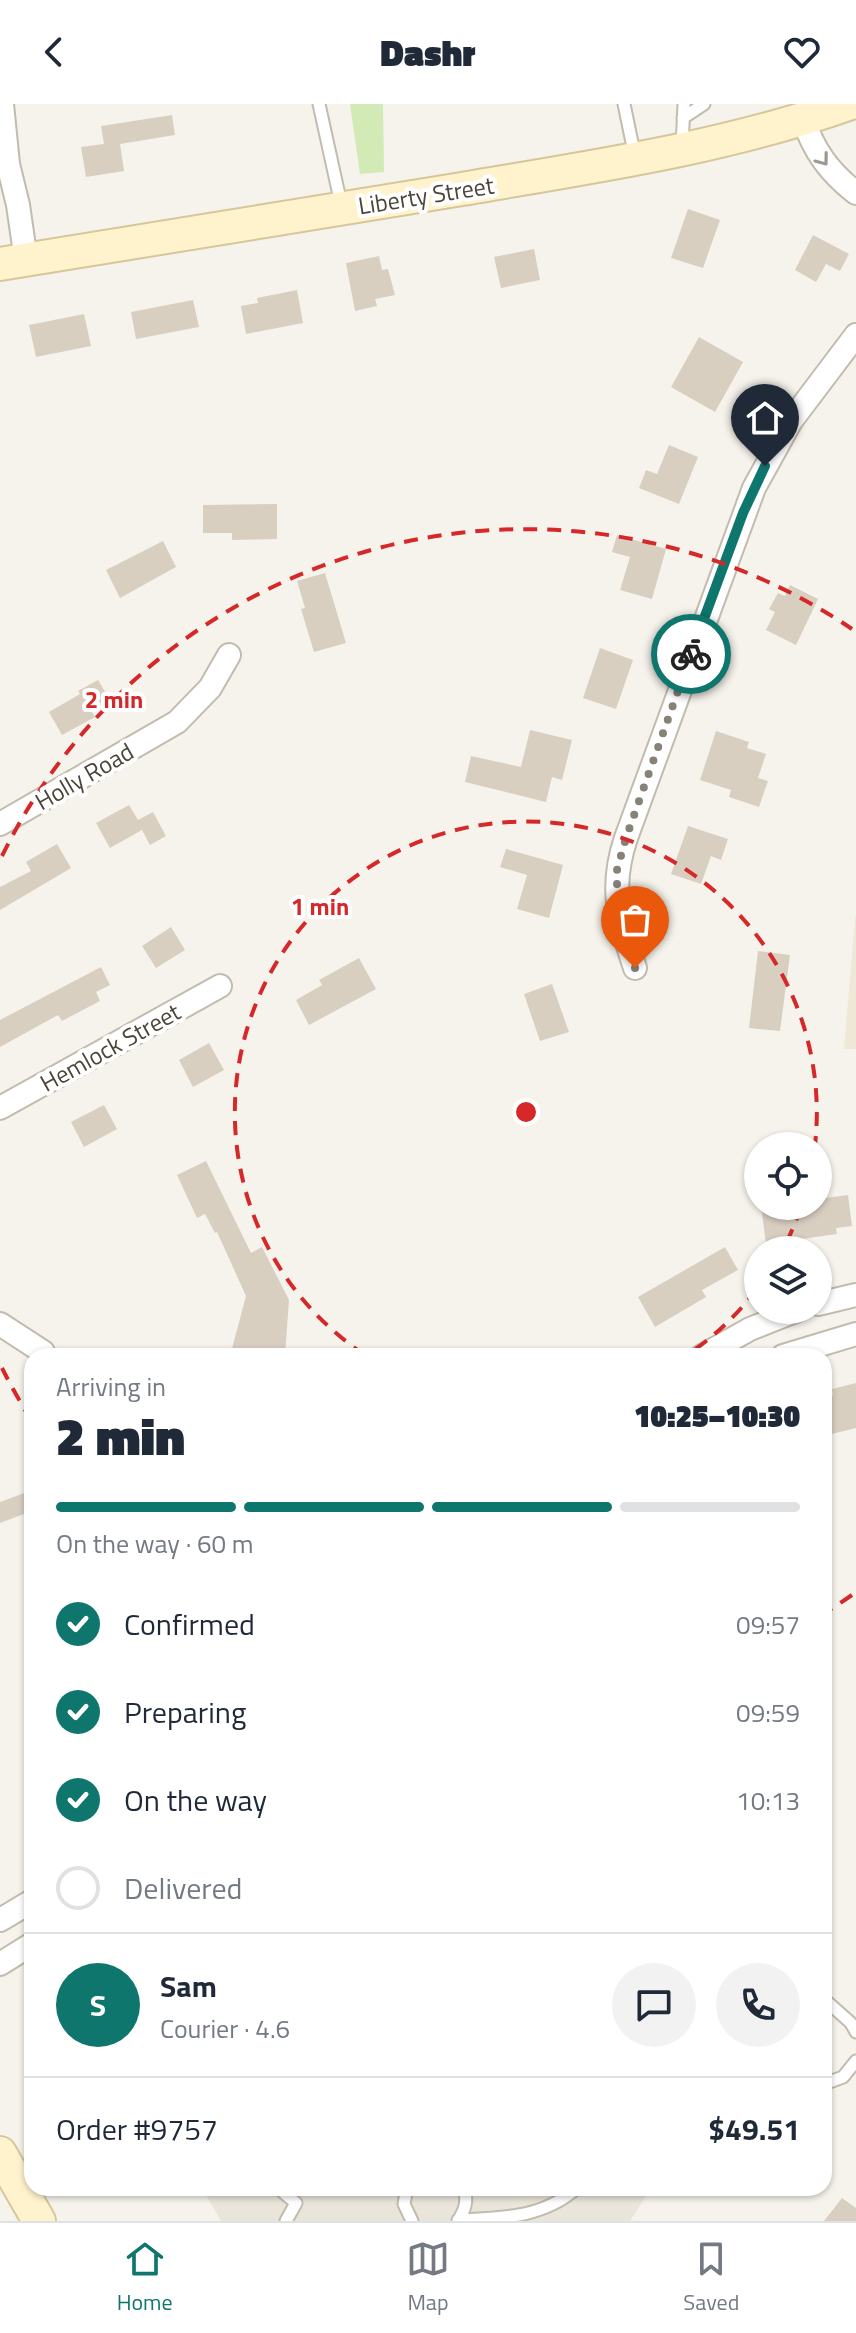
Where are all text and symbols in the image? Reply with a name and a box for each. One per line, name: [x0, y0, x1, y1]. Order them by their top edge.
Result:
text: Dashr: [380, 25, 476, 80]
icon: back: [32, 30, 76, 74]
icon: heart: [780, 30, 824, 74]
one-way arrow: [814, 151, 828, 166]
street label: Liberty Street: [356, 166, 497, 223]
pin: [731, 384, 799, 466]
icon: home: [743, 396, 787, 440]
courier: [651, 614, 731, 694]
icon: bike: [669, 632, 713, 676]
text: 2 min: [85, 681, 143, 717]
street label: Holly Road: [28, 733, 140, 819]
pin: [601, 886, 669, 968]
text: 1 min: [291, 888, 349, 924]
icon: bag: [613, 898, 657, 942]
street label: Hemlock Street: [33, 993, 187, 1100]
centre of rings: [512, 1098, 540, 1126]
map controls: [744, 1132, 832, 1324]
button: locate: [744, 1132, 832, 1220]
button: layers: [744, 1236, 832, 1324]
text: Arriving in: [56, 1367, 166, 1406]
text: 10:25–10:30: [634, 1393, 800, 1439]
text: 2 min: [56, 1396, 185, 1475]
text: On the way · 60 m: [56, 1524, 254, 1563]
text: Confirmed: [124, 1601, 255, 1647]
icon: check: [56, 1602, 100, 1646]
text: 09:57: [736, 1605, 800, 1644]
text: Preparing: [124, 1689, 246, 1735]
icon: check: [56, 1690, 100, 1734]
text: 09:59: [736, 1693, 800, 1732]
text: On the way: [124, 1777, 267, 1823]
icon: check: [56, 1778, 100, 1822]
text: 10:13: [736, 1781, 800, 1820]
text: Delivered: [124, 1865, 242, 1911]
text: Sam: [160, 1963, 217, 2009]
button: chat: [612, 1963, 696, 2047]
button: phone: [716, 1963, 800, 2047]
text: S: [90, 1982, 106, 2028]
text: Courier · 4.6: [160, 2009, 290, 2048]
text: Order #9757: [56, 2106, 218, 2152]
text: $49.51: [708, 2106, 800, 2152]
tab: Home: [117, 2237, 173, 2319]
tab: Map: [406, 2237, 450, 2319]
tab: Saved: [683, 2237, 739, 2319]

